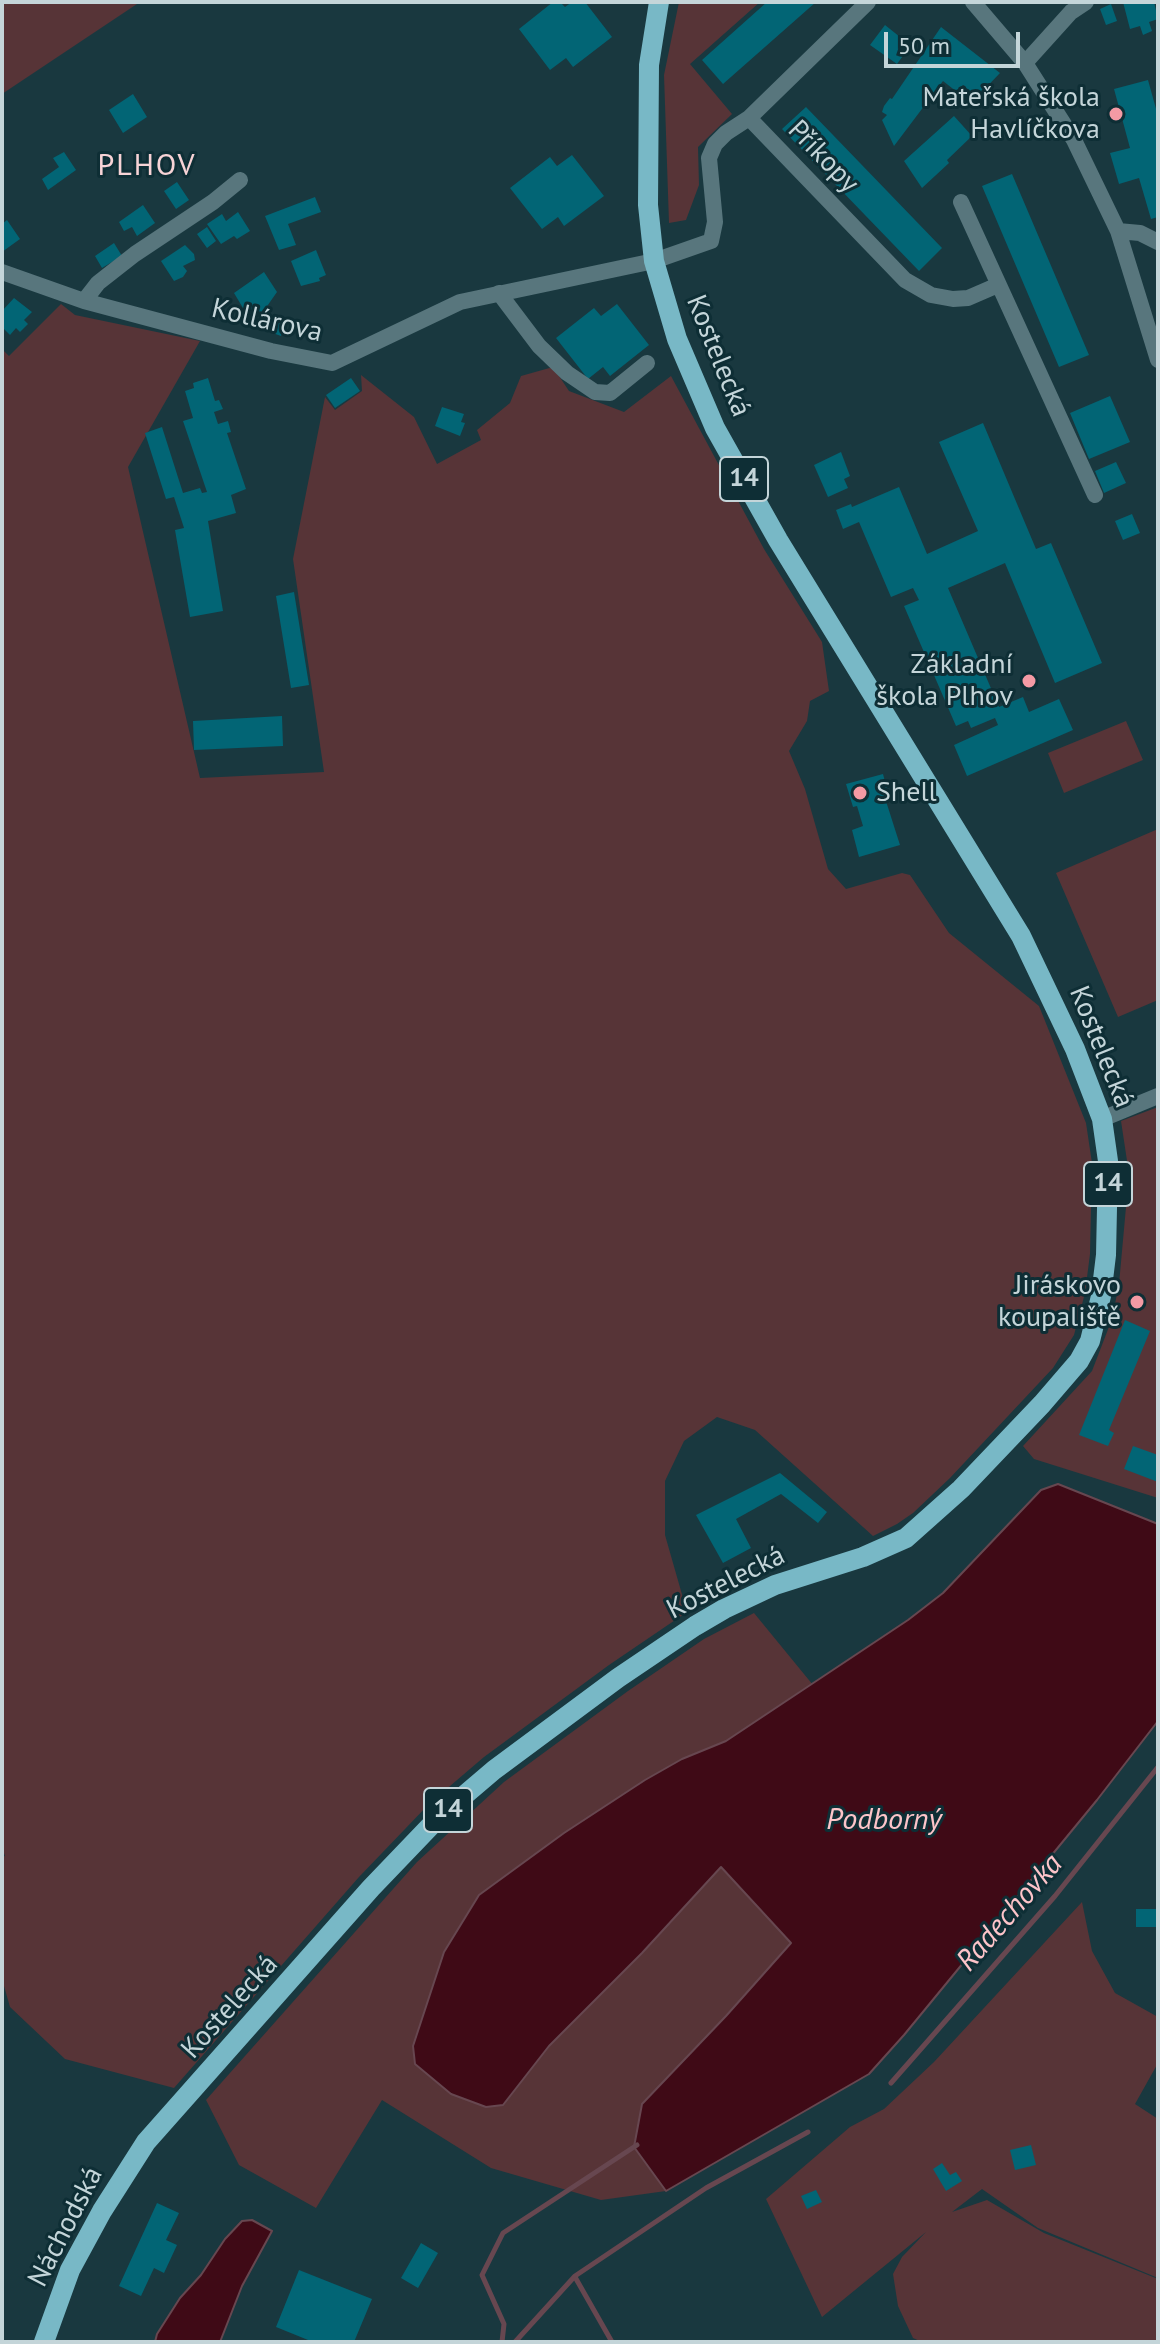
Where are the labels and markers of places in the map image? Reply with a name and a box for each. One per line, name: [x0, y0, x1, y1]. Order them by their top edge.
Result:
place label: Mateřská škola Havlíčkova: [923, 81, 1100, 147]
marker: Mateřská škola Havlíčkova: [1107, 105, 1125, 123]
place label: Základní škola Plhov: [876, 648, 1013, 714]
marker: Základní škola Plhov: [1020, 672, 1038, 690]
place label: Shell: [876, 776, 937, 810]
marker: Shell: [851, 784, 869, 802]
place label: Jiráskovo koupaliště: [998, 1269, 1121, 1335]
marker: Jiráskovo koupaliště: [1128, 1293, 1146, 1311]

